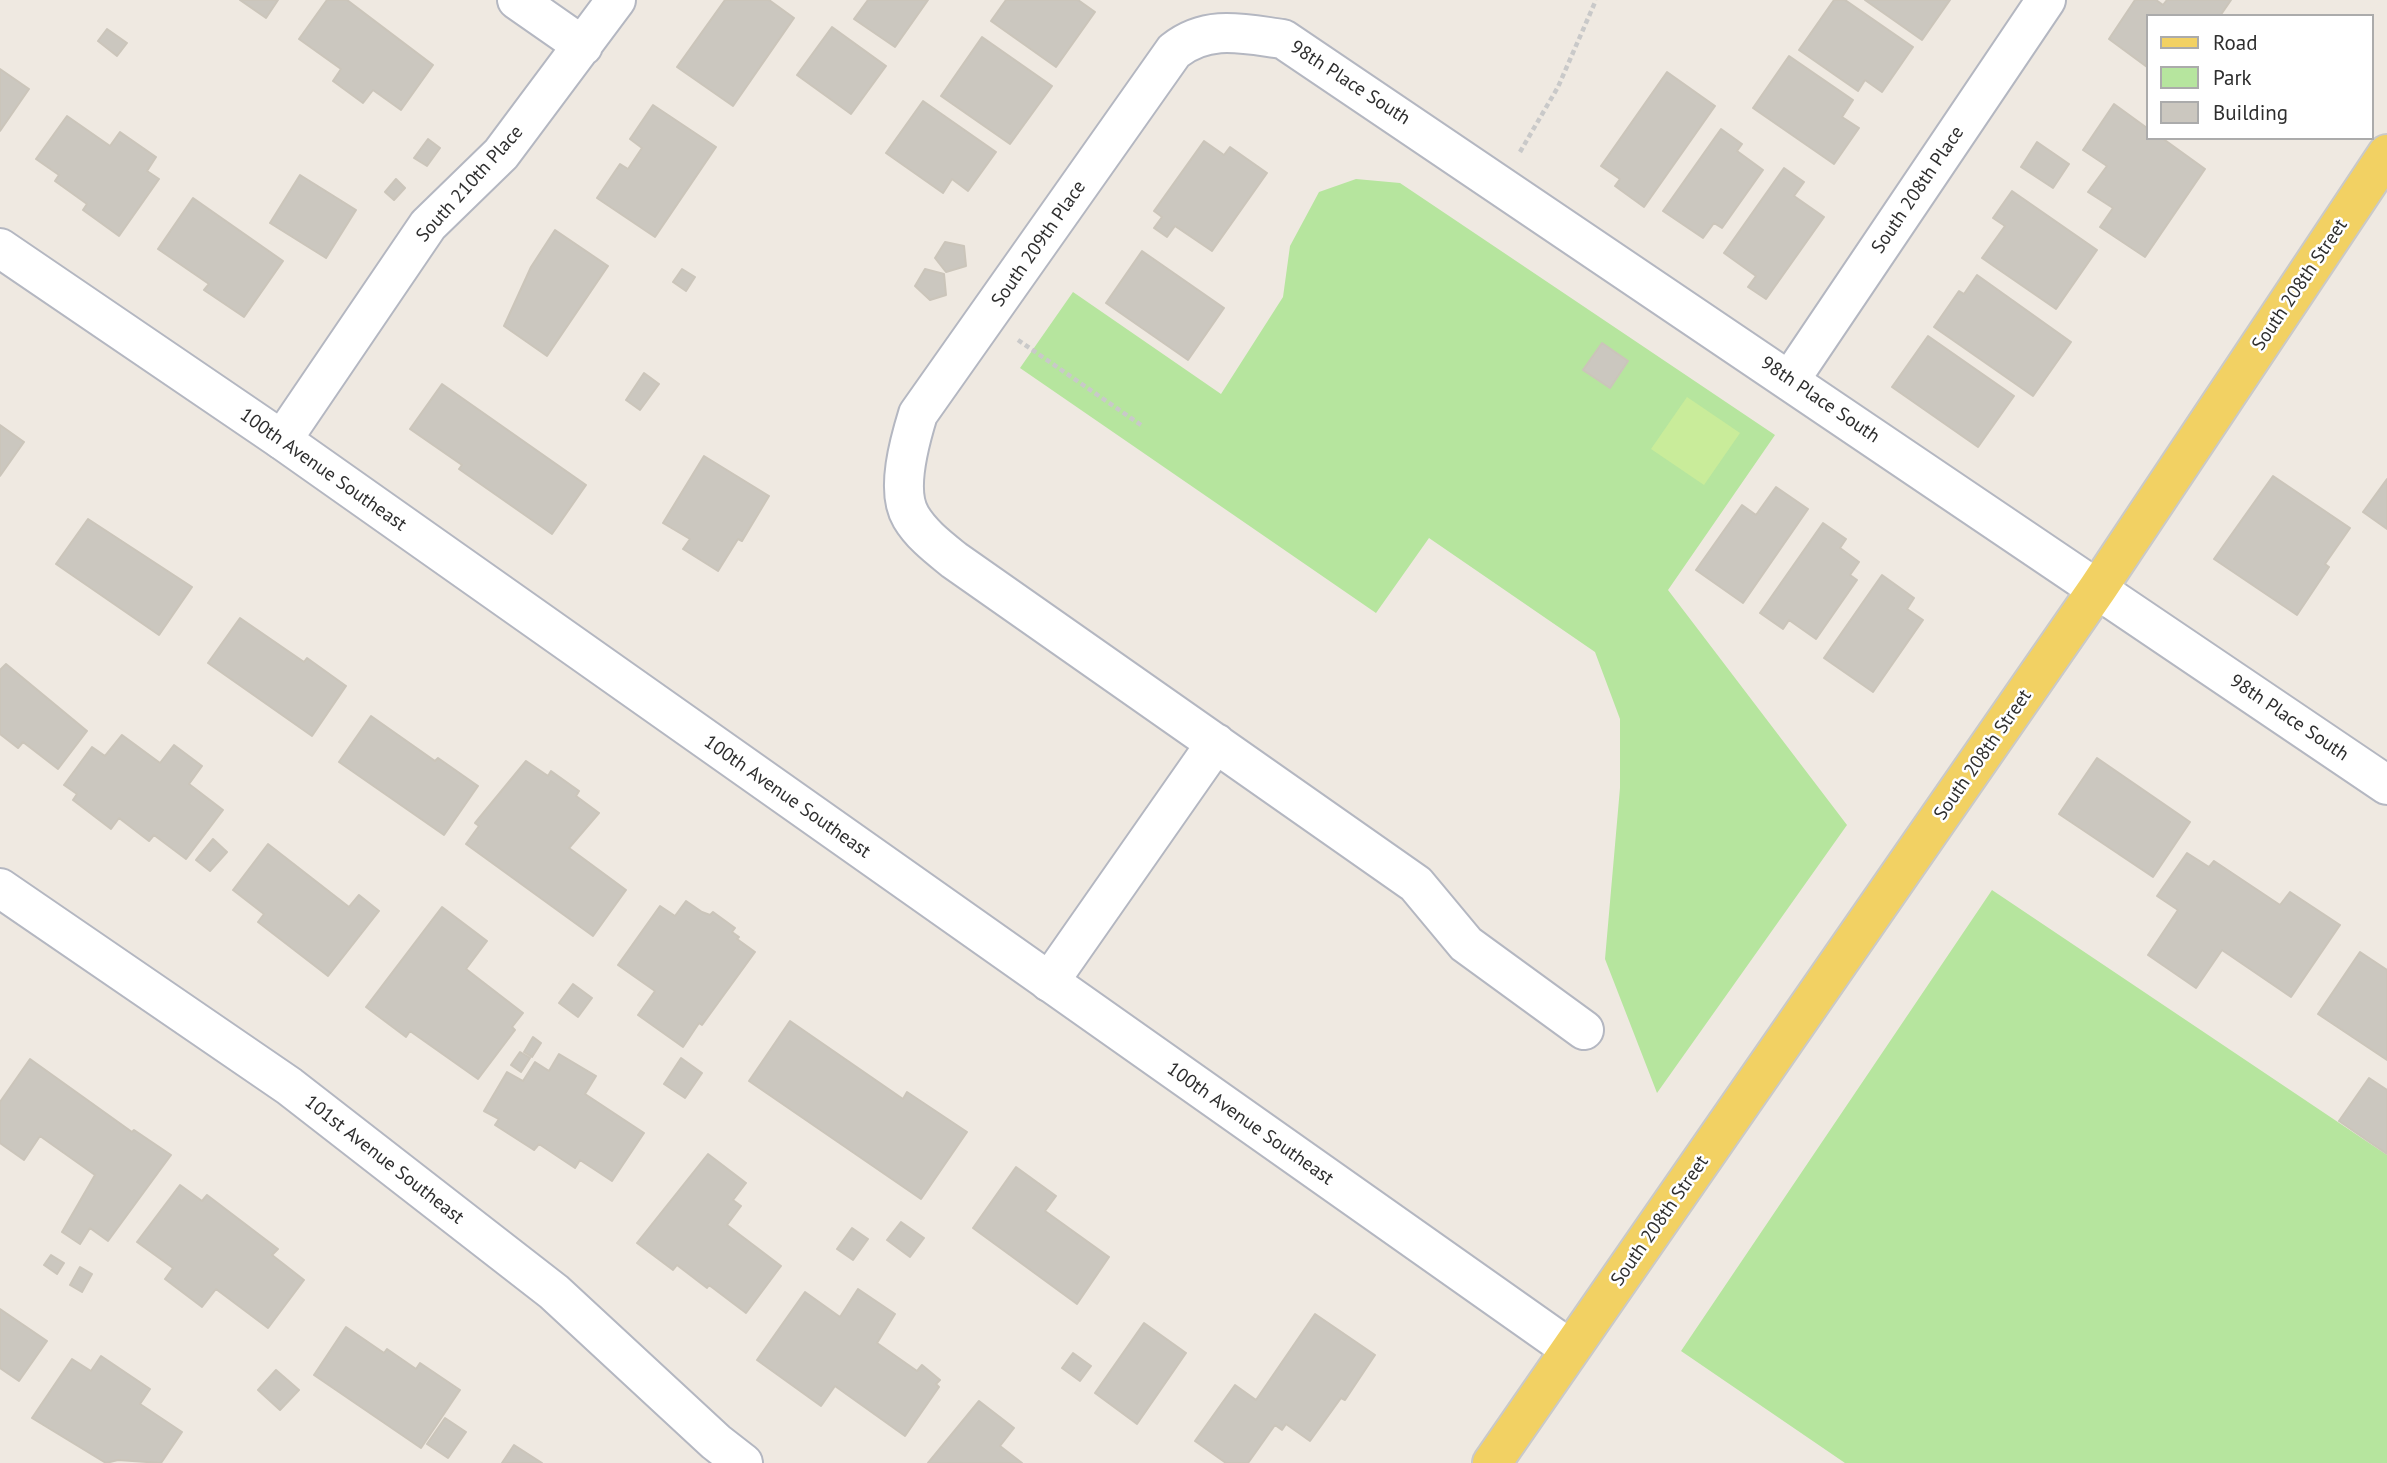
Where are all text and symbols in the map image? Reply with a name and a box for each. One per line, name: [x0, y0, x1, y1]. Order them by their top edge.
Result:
legend: [2146, 14, 2373, 140]
text: Road: [2213, 29, 2257, 56]
street label: 98th Place South: [1286, 36, 1414, 130]
text: Park: [2213, 64, 2252, 91]
text: Building: [2213, 99, 2288, 126]
street label: South 210th Place: [412, 121, 528, 247]
street label: South 208th Place: [1867, 122, 1969, 258]
street label: South 209th Place: [987, 177, 1091, 311]
street label: South 208th Street: [2248, 215, 2352, 355]
street label: 98th Place South: [1756, 352, 1884, 448]
street label: 100th Avenue Southeast: [235, 404, 411, 536]
street label: 98th Place South: [2225, 670, 2353, 766]
street label: South 208th Street: [1930, 685, 2036, 825]
street label: 100th Avenue Southeast: [699, 731, 875, 863]
street label: 100th Avenue Southeast: [1162, 1058, 1338, 1190]
street label: 101st Avenue Southeast: [300, 1091, 468, 1229]
street label: South 208th Street: [1607, 1151, 1713, 1291]

